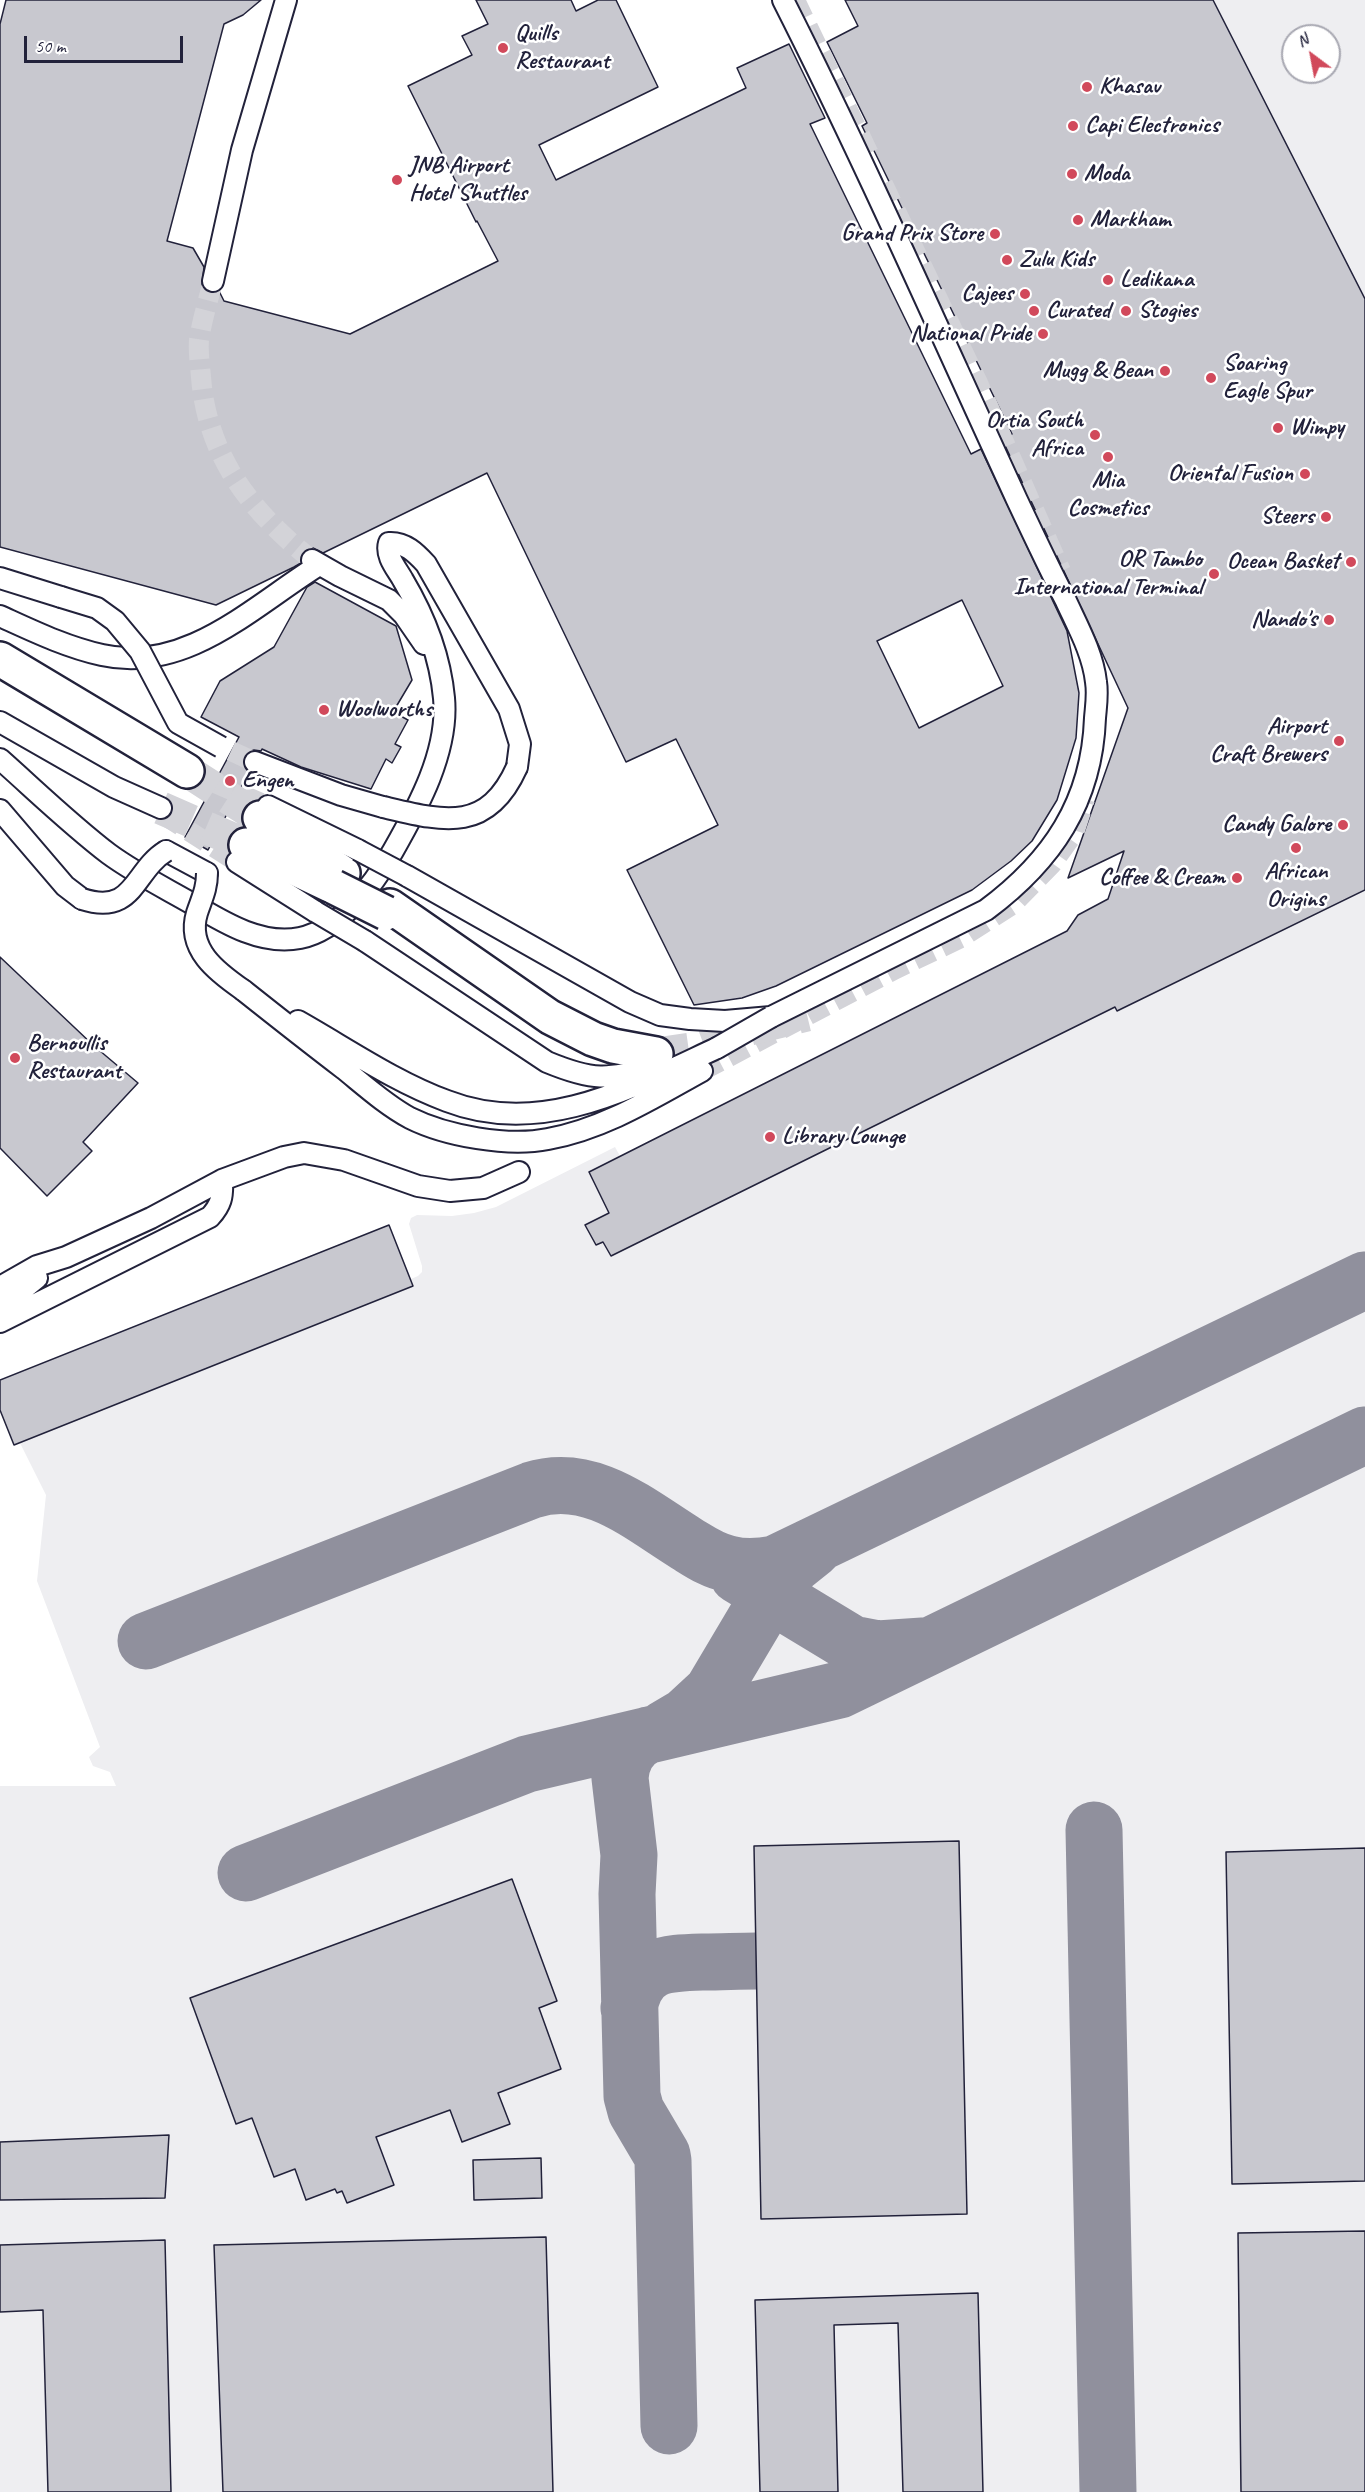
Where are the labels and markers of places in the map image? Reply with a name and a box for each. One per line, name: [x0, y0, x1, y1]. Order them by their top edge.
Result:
place label: Quills Restaurant: [515, 20, 609, 76]
marker: Quills Restaurant: [496, 41, 510, 55]
place label: Khasav: [1099, 73, 1160, 101]
marker: Khasav: [1080, 80, 1094, 94]
place label: Capi Electronics: [1085, 112, 1219, 140]
marker: Capi Electronics: [1066, 119, 1080, 133]
place label: JNB Airport Hotel Shuttles: [409, 152, 527, 208]
place label: Moda: [1084, 160, 1130, 188]
marker: Moda: [1065, 167, 1079, 181]
marker: JNB Airport Hotel Shuttles: [390, 173, 404, 187]
place label: Markham: [1090, 206, 1170, 234]
marker: Markham: [1071, 213, 1085, 227]
place label: Grand Prix Store: [841, 220, 983, 248]
marker: Grand Prix Store: [988, 227, 1002, 241]
place label: Zulu Kids: [1019, 246, 1094, 274]
marker: Zulu Kids: [1000, 253, 1014, 267]
place label: Ledikana: [1120, 266, 1193, 294]
marker: Ledikana: [1101, 273, 1115, 287]
place label: Cajees: [961, 280, 1013, 308]
marker: Cajees: [1018, 287, 1032, 301]
place label: Curated: [1046, 297, 1110, 325]
place label: Stogies: [1138, 297, 1197, 325]
marker: Curated: [1027, 304, 1041, 318]
marker: Stogies: [1119, 304, 1133, 318]
place label: National Pride: [910, 320, 1031, 348]
marker: National Pride: [1036, 327, 1050, 341]
place label: Soaring Eagle Spur: [1223, 350, 1312, 406]
place label: Mugg & Bean: [1043, 357, 1153, 385]
marker: Mugg & Bean: [1158, 364, 1172, 378]
marker: Soaring Eagle Spur: [1204, 371, 1218, 385]
place label: Ortia South Africa: [986, 407, 1083, 463]
place label: Wimpy: [1290, 414, 1344, 442]
marker: Wimpy: [1271, 421, 1285, 435]
marker: Ortia South Africa: [1088, 428, 1102, 442]
marker: Mia Cosmetics: [1101, 450, 1115, 464]
place label: Oriental Fusion: [1168, 460, 1293, 488]
place label: Mia Cosmetics: [1067, 467, 1149, 523]
marker: Oriental Fusion: [1298, 467, 1312, 481]
place label: Steers: [1261, 503, 1314, 531]
marker: Steers: [1319, 510, 1333, 524]
place label: OR Tambo International Terminal: [1013, 546, 1202, 602]
place label: Ocean Basket: [1227, 548, 1339, 576]
marker: Ocean Basket: [1344, 555, 1358, 569]
marker: OR Tambo International Terminal: [1207, 567, 1221, 581]
place label: Nando's: [1251, 606, 1317, 634]
marker: Nando's: [1322, 613, 1336, 627]
place label: Woolworths: [336, 696, 432, 724]
marker: Woolworths: [317, 703, 331, 717]
place label: Airport Craft Brewers: [1210, 713, 1327, 769]
marker: Airport Craft Brewers: [1332, 734, 1346, 748]
place label: Engen: [242, 767, 294, 795]
marker: Engen: [223, 774, 237, 788]
place label: Candy Galore: [1222, 811, 1331, 839]
marker: Candy Galore: [1336, 818, 1350, 832]
marker: African Origins: [1289, 841, 1303, 855]
place label: African Origins: [1265, 858, 1327, 914]
place label: Coffee & Cream: [1099, 864, 1225, 892]
marker: Coffee & Cream: [1230, 871, 1244, 885]
place label: Bernoullis Restaurant: [27, 1030, 121, 1086]
marker: Bernoullis Restaurant: [8, 1051, 22, 1065]
place label: Library Lounge: [782, 1123, 904, 1151]
marker: Library Lounge: [763, 1130, 777, 1144]

